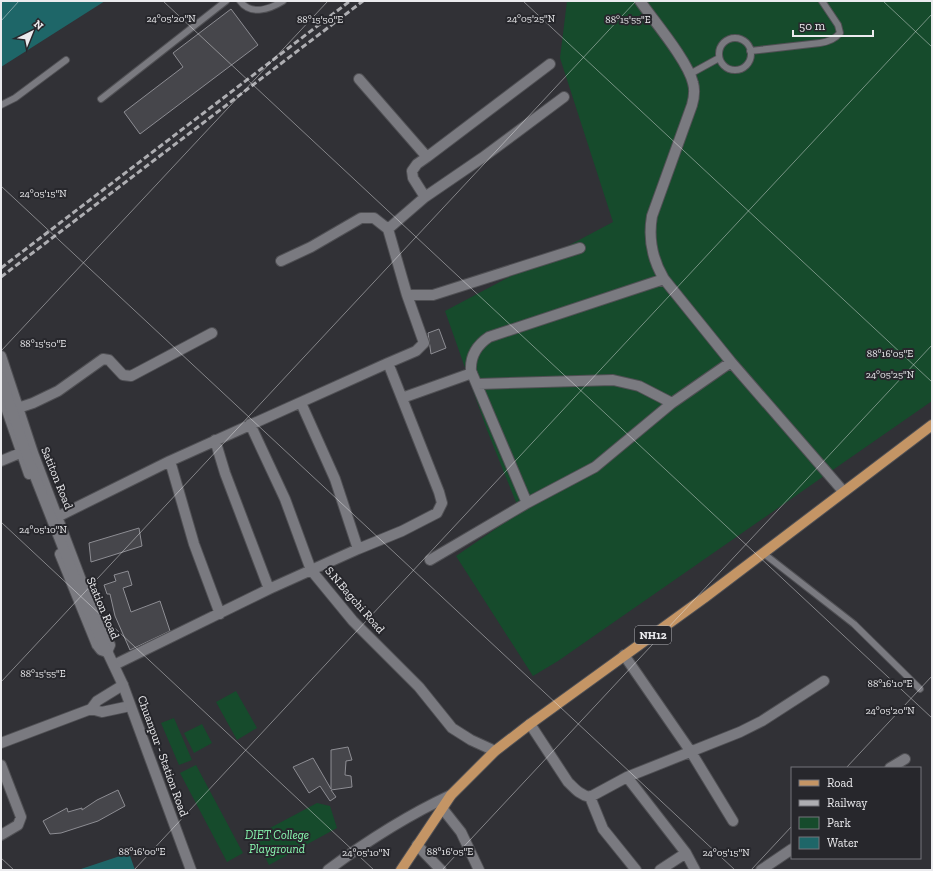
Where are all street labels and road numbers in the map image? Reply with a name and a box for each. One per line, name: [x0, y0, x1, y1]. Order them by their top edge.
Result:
street label: Satiton Road: [38, 445, 76, 512]
street label: S.N.Bagchi Road: [322, 564, 388, 636]
street label: Station Road: [84, 575, 123, 641]
road number: NH12: [635, 626, 671, 644]
street label: Chuanpur - Station Road: [135, 694, 192, 819]

